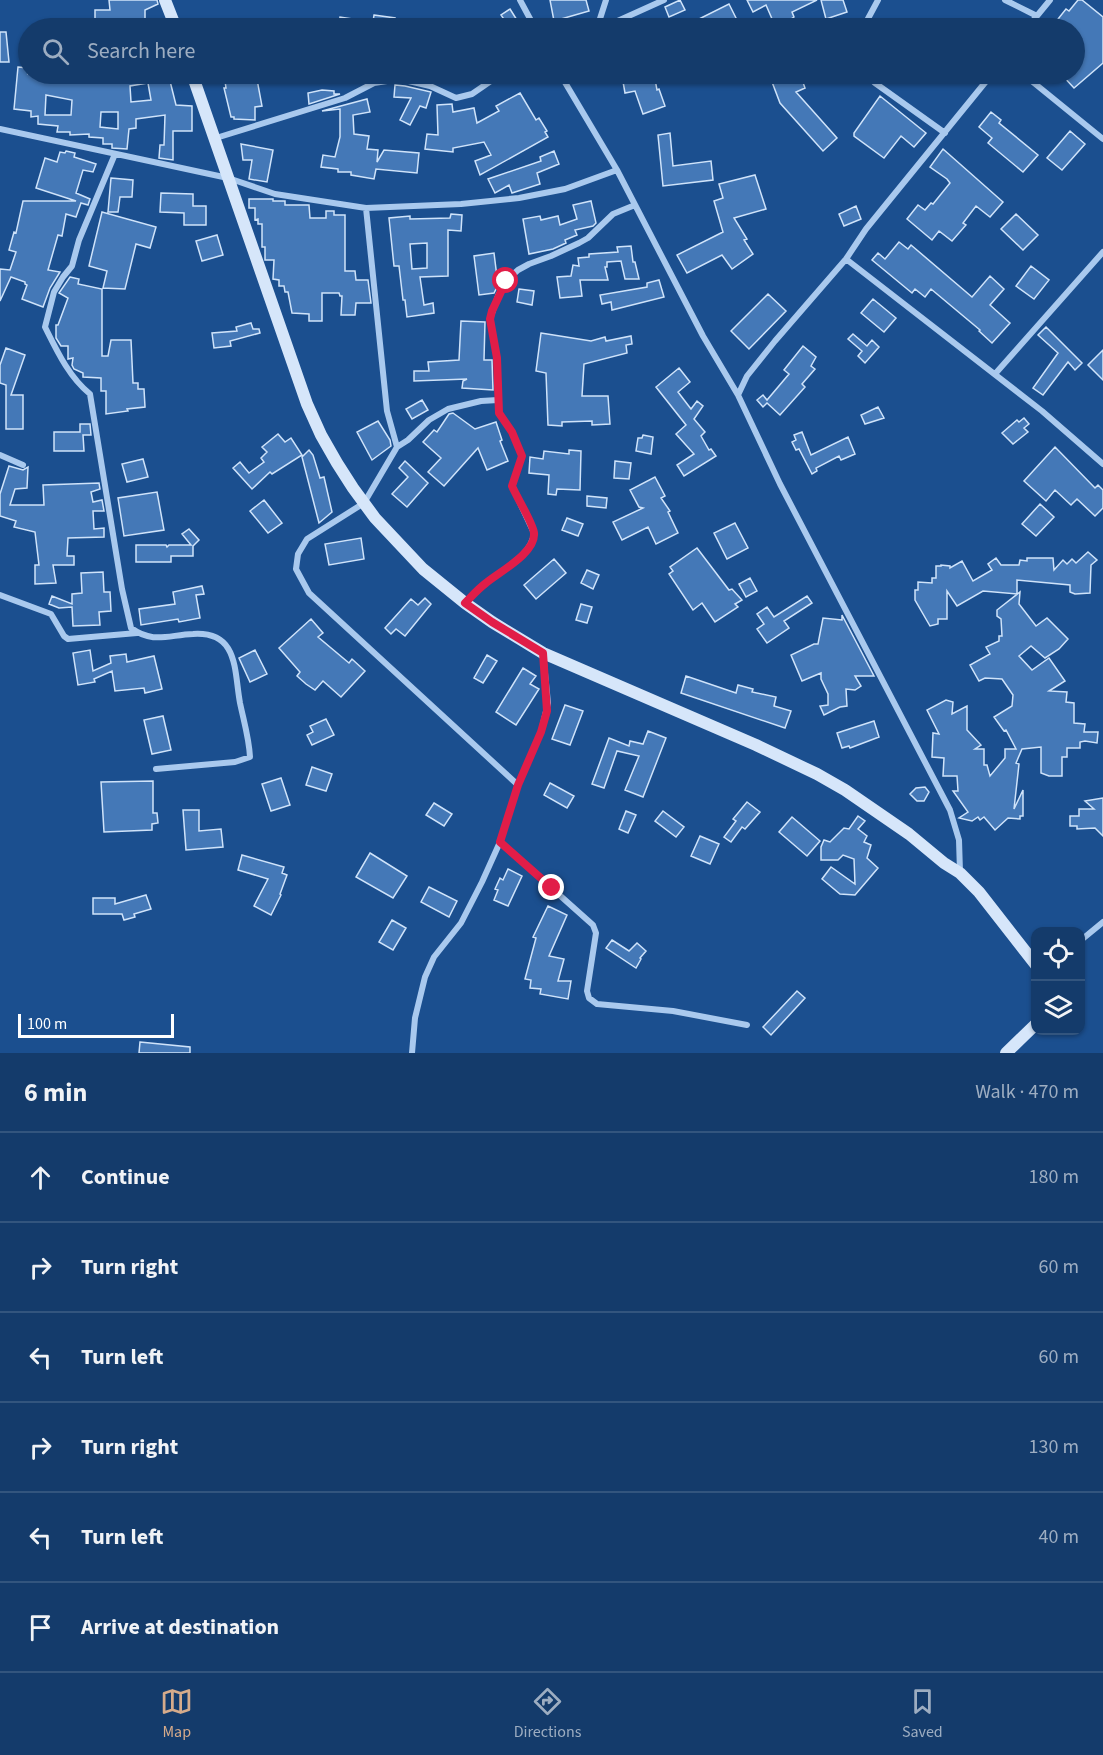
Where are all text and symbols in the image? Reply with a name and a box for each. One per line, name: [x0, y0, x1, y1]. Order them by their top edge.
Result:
search box: [18, 18, 1085, 84]
icon: search: [39, 35, 72, 68]
text: Search here: [87, 35, 195, 67]
route start: [492, 267, 518, 293]
route end: [538, 874, 564, 900]
map controls: [1031, 927, 1085, 1035]
button: locate: [1031, 927, 1085, 981]
button: layers: [1031, 981, 1085, 1035]
scale bar: [18, 1011, 174, 1038]
text: 100 m: [27, 1013, 67, 1035]
text: 6 min: [24, 1074, 87, 1111]
text: Walk · 470 m: [975, 1078, 1079, 1106]
icon: ahead: [24, 1161, 57, 1194]
text: Continue: [81, 1161, 170, 1193]
text: 180 m: [1029, 1163, 1079, 1191]
icon: right: [24, 1251, 57, 1284]
text: Turn right: [81, 1251, 178, 1283]
text: 60 m: [1039, 1253, 1079, 1281]
icon: left: [24, 1341, 57, 1374]
text: Turn left: [81, 1341, 163, 1373]
text: 60 m: [1039, 1343, 1079, 1371]
icon: right: [24, 1431, 57, 1464]
text: Turn right: [81, 1431, 178, 1463]
text: 130 m: [1029, 1433, 1079, 1461]
icon: left: [24, 1521, 57, 1554]
text: Turn left: [81, 1521, 163, 1553]
text: 40 m: [1039, 1523, 1079, 1551]
icon: arrive: [24, 1611, 57, 1644]
text: Arrive at destination: [81, 1611, 279, 1643]
tab: Map: [160, 1685, 193, 1743]
tab: Directions: [514, 1685, 581, 1743]
tab: Saved: [902, 1685, 943, 1743]

